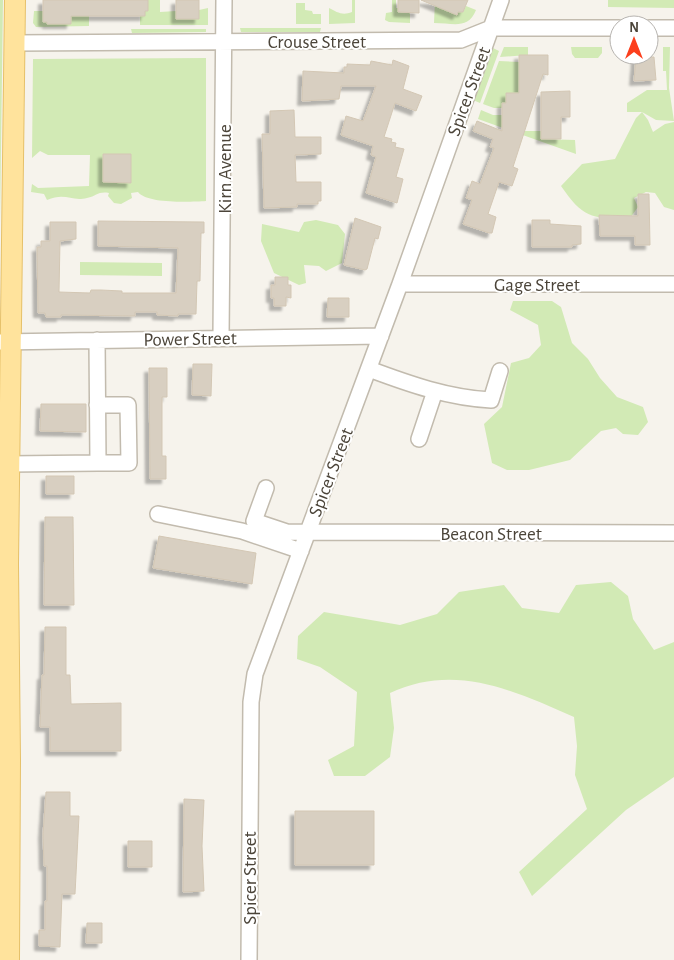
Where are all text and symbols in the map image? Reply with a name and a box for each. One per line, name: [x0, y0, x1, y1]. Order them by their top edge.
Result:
north arrow: [609, 15, 659, 65]
text: N: [629, 21, 639, 35]
street label: Crouse Street: [268, 33, 366, 52]
street label: Spicer Street: [445, 44, 494, 139]
street label: Kirn Avenue: [216, 124, 235, 214]
street label: Gage Street: [494, 276, 580, 295]
street label: Power Street: [143, 329, 237, 350]
street label: Spicer Street: [306, 426, 357, 519]
street label: Beacon Street: [440, 525, 542, 544]
street label: Spicer Street: [241, 831, 260, 925]

